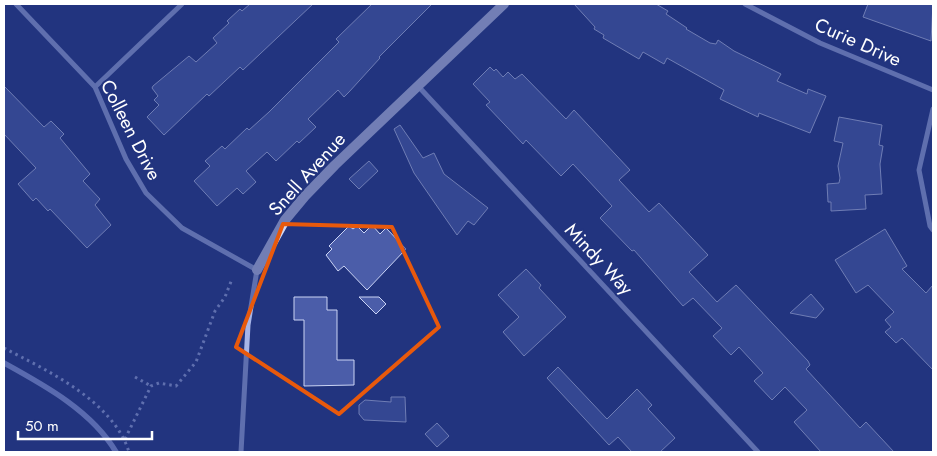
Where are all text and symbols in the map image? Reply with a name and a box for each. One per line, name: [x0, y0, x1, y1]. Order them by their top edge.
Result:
street label: Curie Drive: [810, 11, 906, 73]
street label: Colleen Drive: [94, 75, 168, 185]
street label: Snell Avenue: [262, 126, 352, 222]
street label: Mindy Way: [559, 217, 640, 301]
scale bar: [18, 408, 151, 440]
text: 50 m: [25, 415, 59, 437]

